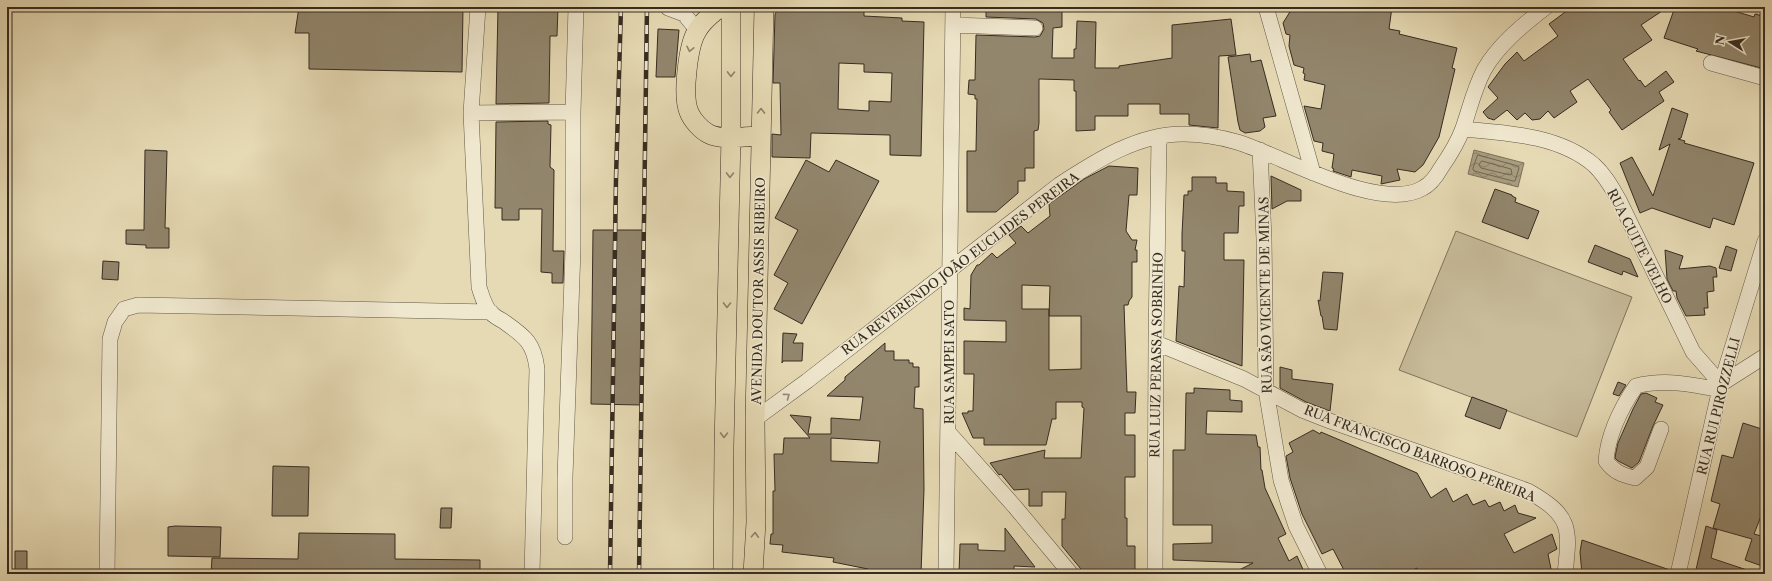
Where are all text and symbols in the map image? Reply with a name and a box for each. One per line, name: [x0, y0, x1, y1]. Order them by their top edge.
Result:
north arrow: [1710, 22, 1750, 62]
text: N: [1712, 34, 1728, 46]
one-way arrow: [686, 46, 695, 52]
one-way arrow: [727, 71, 735, 77]
one-way arrow: [757, 108, 765, 114]
street label: RUA REVERENDO JOÃO EUCLIDES PEREIRA: [838, 168, 1082, 358]
one-way arrow: [725, 172, 734, 178]
street label: AVENIDA DOUTOR ASSIS RIBEIRO: [748, 177, 768, 406]
street label: RUA CUITE VELHO: [1604, 186, 1676, 306]
street label: RUA SÃO VICENTE DE MINAS: [1255, 196, 1275, 394]
street label: RUA LUIZ PERASSA SOBRINHO: [1146, 252, 1166, 458]
street label: RUA SAMPEI SATO: [941, 300, 957, 424]
one-way arrow: [723, 302, 731, 308]
street label: RUA RUI PIROZZELLI: [1693, 335, 1743, 476]
one-way arrow: [783, 393, 790, 401]
street label: RUA FRANCISCO BARROSO PEREIRA: [1302, 401, 1538, 505]
one-way arrow: [720, 432, 728, 438]
one-way arrow: [750, 532, 759, 538]

